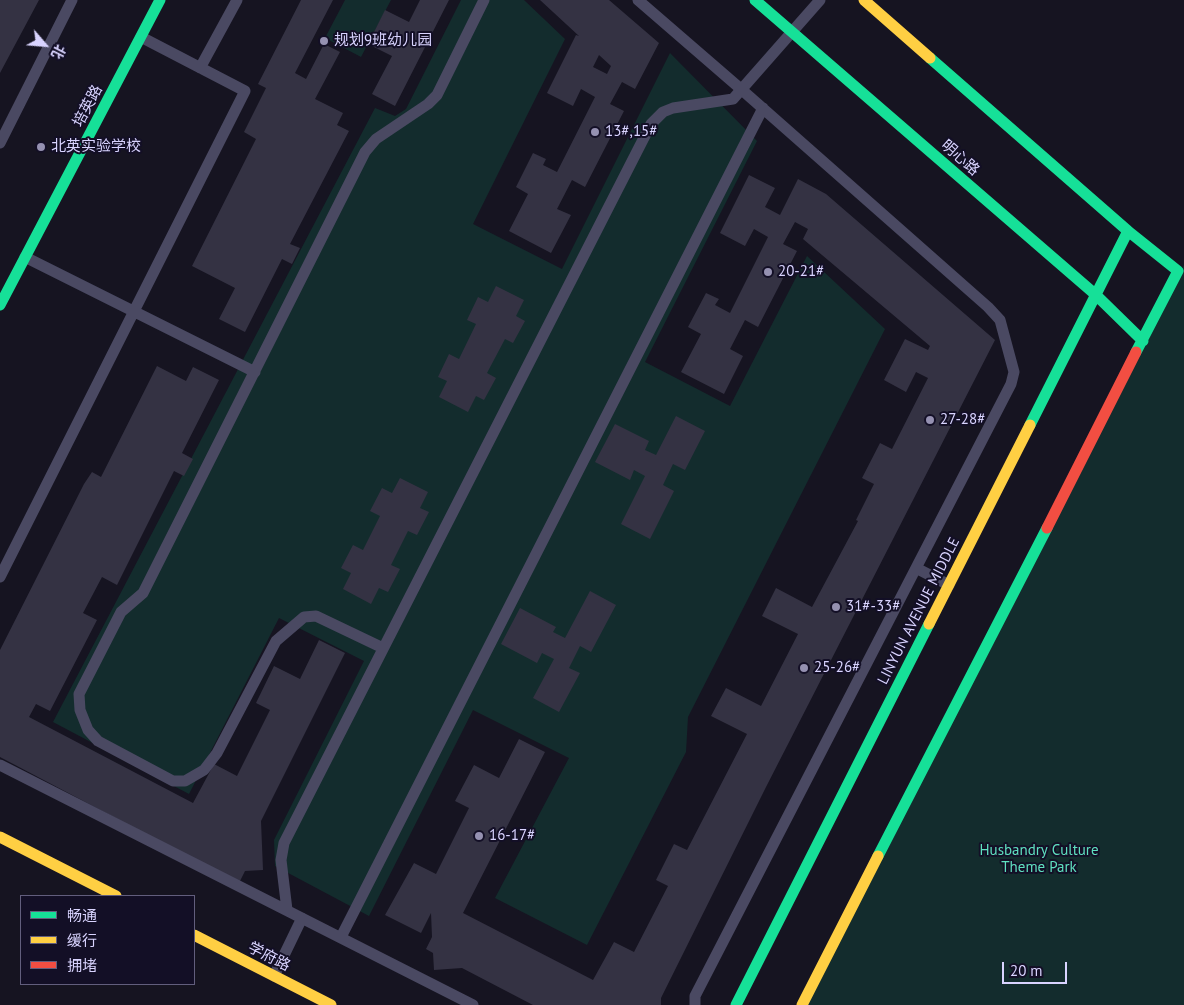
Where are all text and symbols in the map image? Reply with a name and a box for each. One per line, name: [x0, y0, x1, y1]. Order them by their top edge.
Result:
north arrow: [20, 20, 70, 70]
place label: 规划9班幼儿园: [334, 32, 432, 50]
marker: 规划9班幼儿园: [318, 35, 330, 47]
text: 北: [47, 41, 70, 62]
street label: 培英路: [69, 82, 107, 130]
place label: 13#,15#: [605, 123, 657, 141]
marker: 13#,15#: [589, 126, 601, 138]
street label: 明心路: [937, 136, 983, 180]
place label: 北英实验学校: [51, 138, 141, 156]
marker: 北英实验学校: [35, 141, 47, 153]
place label: 20-21#: [778, 263, 824, 281]
marker: 20-21#: [762, 266, 774, 278]
place label: 27-28#: [940, 411, 985, 429]
marker: 27-28#: [924, 414, 936, 426]
street label: LINYUN AVENUE MIDDLE: [874, 534, 964, 688]
place label: 31#-33#: [846, 598, 900, 616]
marker: 31#-33#: [830, 601, 842, 613]
place label: 25-26#: [814, 659, 860, 677]
marker: 25-26#: [798, 662, 810, 674]
place label: 16-17#: [489, 827, 535, 845]
marker: 16-17#: [473, 830, 485, 842]
park label: Husbandry Culture Theme Park: [979, 842, 1099, 877]
legend: [20, 895, 195, 985]
text: 畅通: [67, 906, 97, 925]
text: 缓行: [67, 931, 97, 950]
street label: 学府路: [245, 939, 293, 975]
scale bar: [1004, 952, 1069, 984]
text: 拥堵: [67, 956, 97, 975]
text: 20 m: [1010, 961, 1043, 980]

